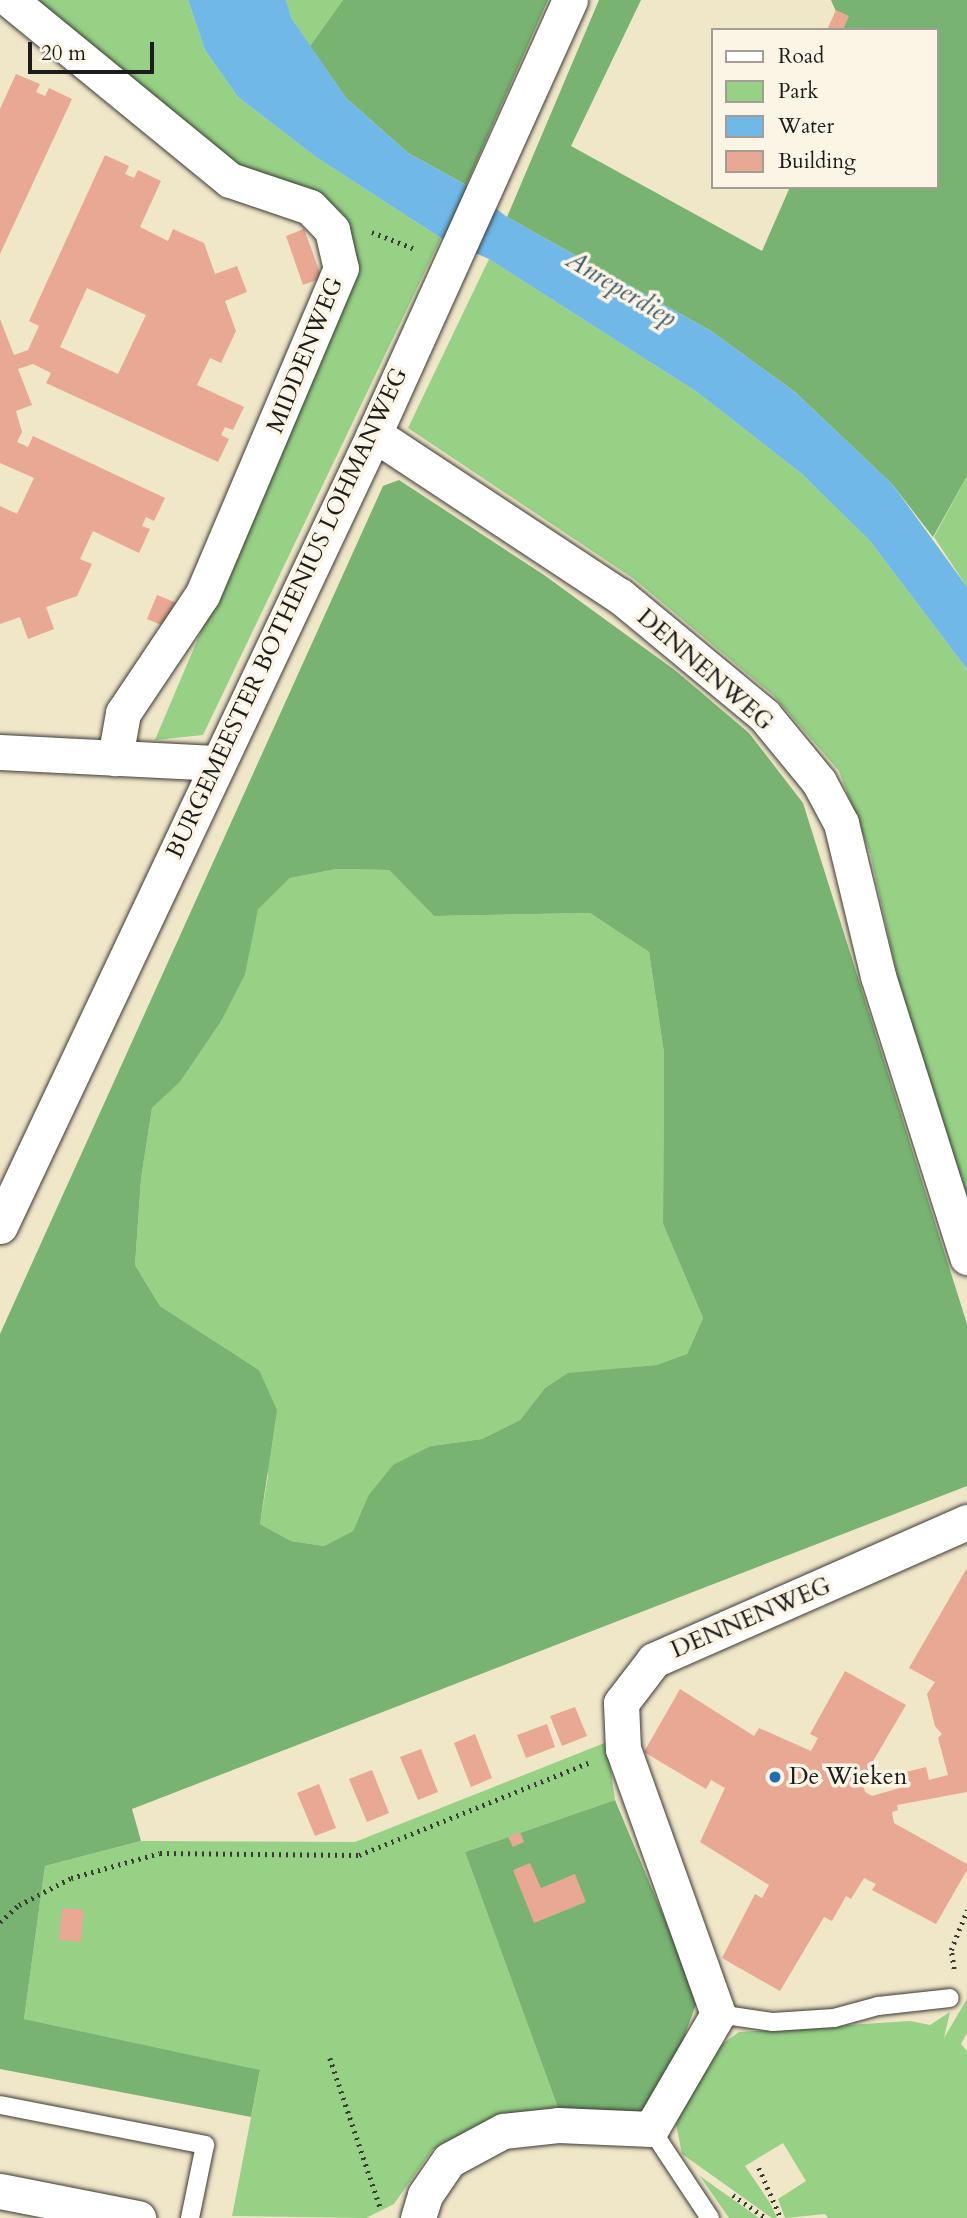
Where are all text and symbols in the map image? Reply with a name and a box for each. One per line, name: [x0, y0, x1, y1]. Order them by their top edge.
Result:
scale bar: [32, 28, 158, 72]
legend: [712, 28, 939, 189]
text: 20 m: [41, 39, 86, 68]
text: Road: [778, 42, 824, 71]
text: Park: [778, 77, 818, 106]
text: Water: [778, 112, 834, 141]
text: Building: [778, 147, 856, 176]
water label: Anreperdiep: [560, 244, 682, 334]
street label: MIDDENWEG: [261, 273, 349, 437]
street label: BURGEMEESTER BOTHENIUS LOHMANWEG: [160, 363, 414, 863]
street label: DENNENWEG: [631, 603, 779, 737]
street label: DENNENWEG: [667, 1571, 835, 1665]
place label: De Wieken: [789, 1763, 907, 1791]
marker: De Wieken: [767, 1769, 783, 1785]

